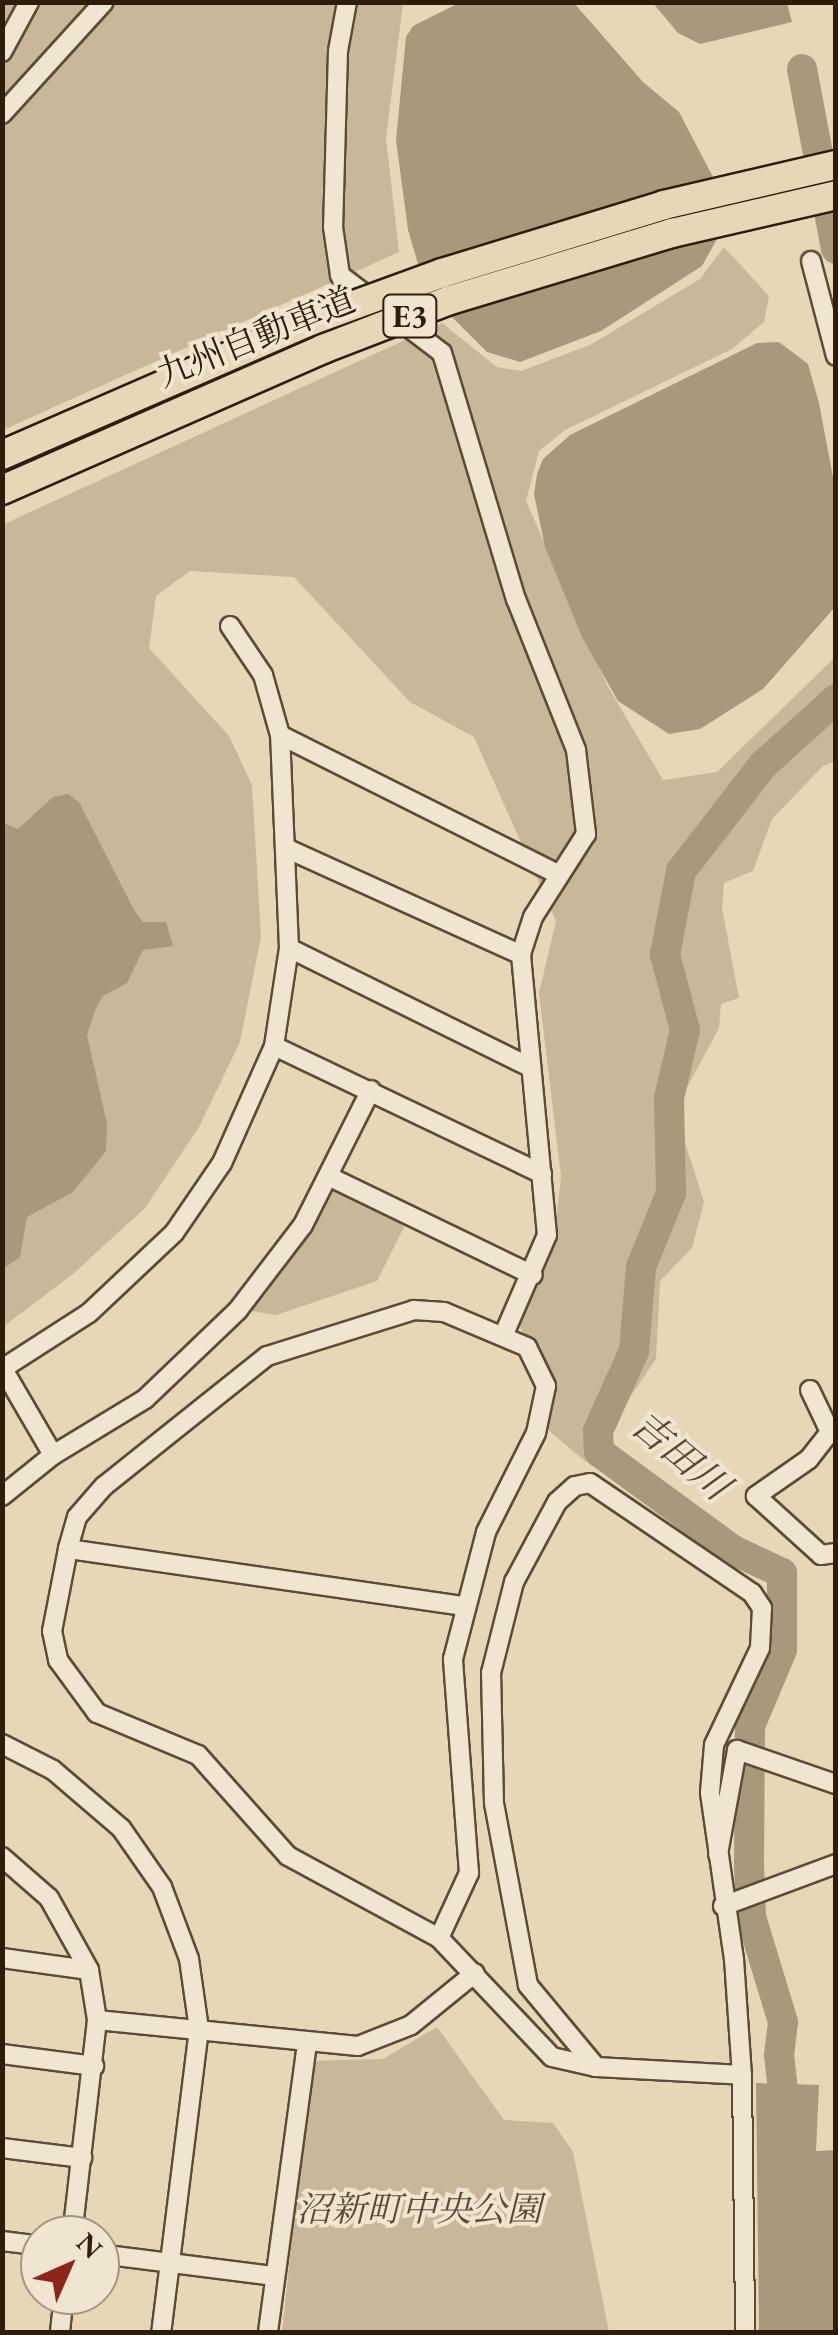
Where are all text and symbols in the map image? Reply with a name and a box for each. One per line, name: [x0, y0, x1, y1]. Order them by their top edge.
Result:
street label: 九州自動車道: [151, 278, 361, 396]
road number: E3: [380, 289, 440, 343]
water label: 吉田川: [623, 1401, 739, 1509]
park label: 沼新町中央公園: [297, 2188, 541, 2230]
north arrow: [20, 2215, 120, 2315]
text: N: [69, 2224, 111, 2266]

